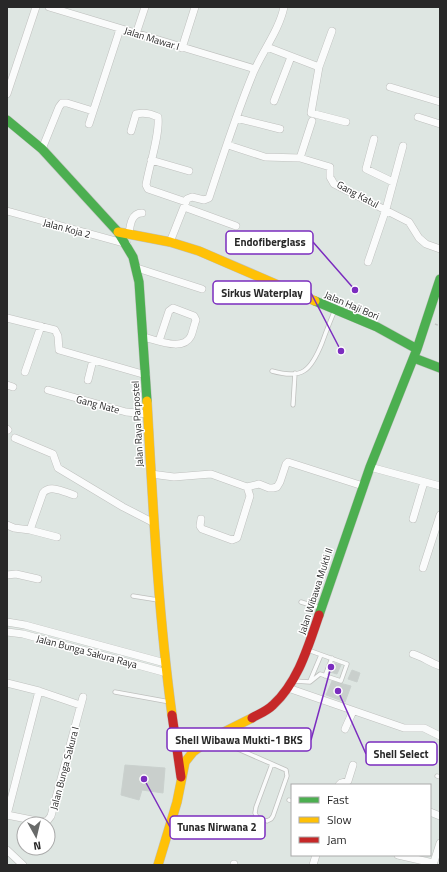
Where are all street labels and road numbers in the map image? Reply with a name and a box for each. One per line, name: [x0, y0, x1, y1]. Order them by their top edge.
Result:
street label: Jalan Mawar I: [122, 23, 181, 54]
street label: Gang Katul: [334, 177, 381, 212]
street label: Jalan Koja 2: [41, 215, 92, 242]
street label: Jalan Haji Bori: [322, 287, 382, 324]
street label: Jalan Raya Parpostel: [128, 380, 147, 467]
street label: Gang Nate: [75, 392, 121, 417]
street label: Jalan Wibawa Mukti II: [294, 546, 337, 636]
street label: Jalan Bunga Sakura Raya: [35, 631, 139, 672]
street label: Jalan Bunga Sakura I: [46, 725, 83, 811]

